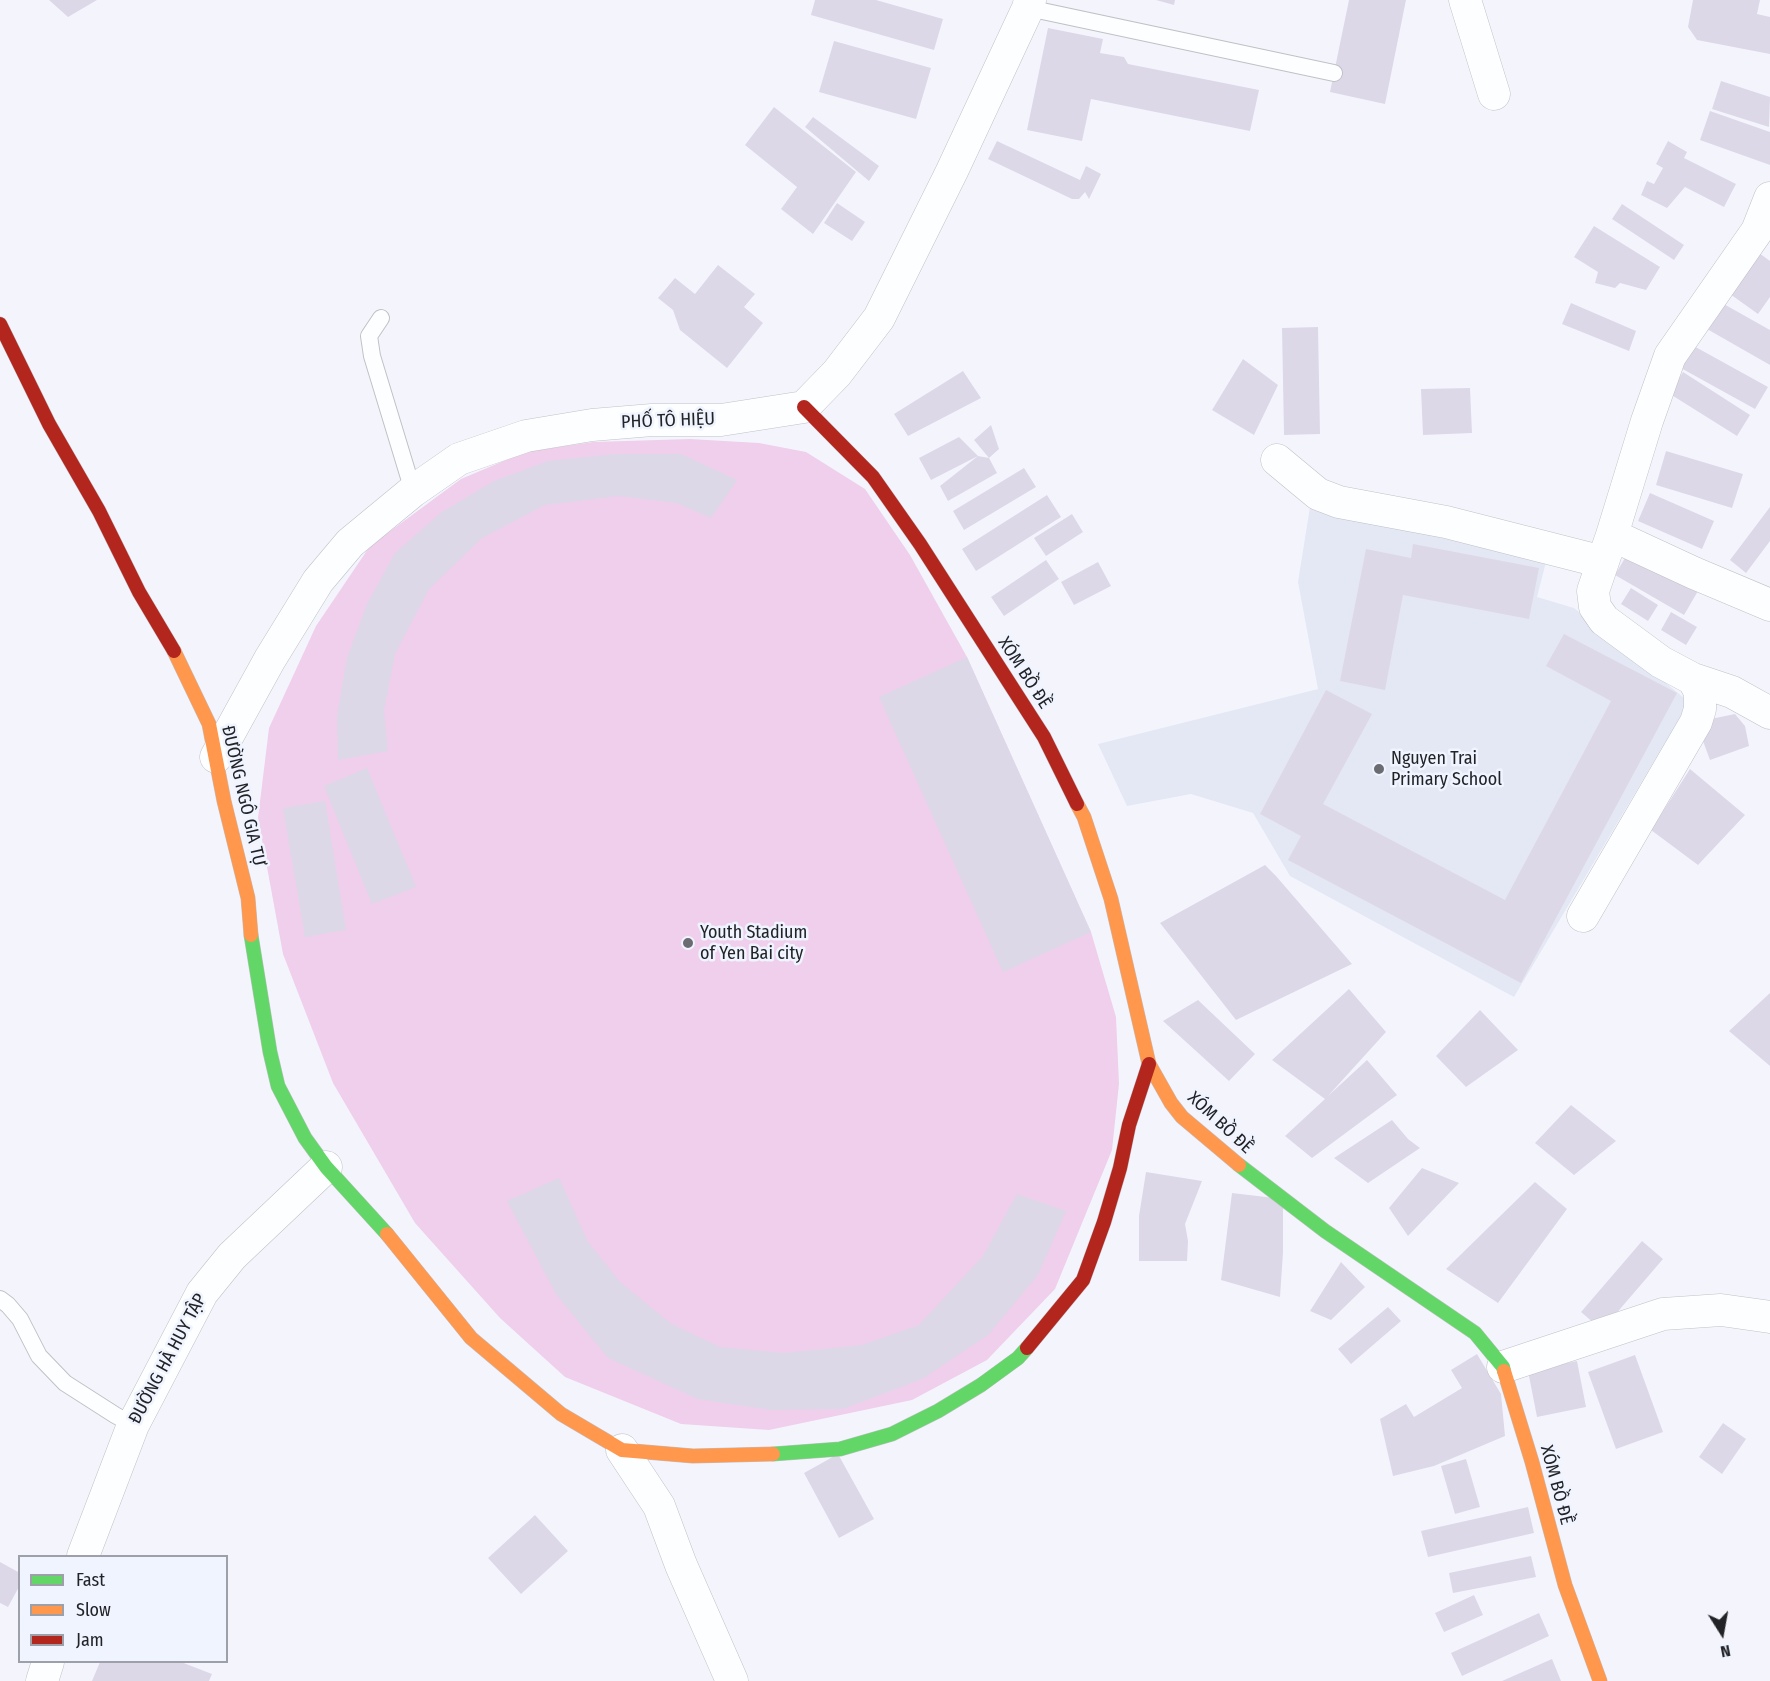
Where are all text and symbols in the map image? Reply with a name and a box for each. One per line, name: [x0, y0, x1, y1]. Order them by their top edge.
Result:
street label: PHỐ TÔ HIỆU: [621, 409, 715, 433]
street label: XÓM BỒ ĐỀ: [993, 633, 1055, 713]
street label: ĐƯỜNG NGÔ GIA TỰ: [216, 724, 270, 868]
place label: Nguyen Trai Primary School: [1391, 748, 1502, 790]
marker: Nguyen Trai Primary School: [1372, 762, 1386, 776]
place label: Youth Stadium of Yen Bai city: [700, 922, 807, 964]
marker: Youth Stadium of Yen Bai city: [681, 936, 695, 950]
street label: XÓM BỒ ĐỀ: [1183, 1087, 1257, 1159]
street label: ĐƯỜNG HÀ HUY TẬP: [125, 1290, 211, 1428]
street label: XÓM BỒ ĐỀ: [1535, 1443, 1577, 1527]
legend: [18, 1555, 228, 1663]
text: Fast: [76, 1569, 105, 1591]
text: Slow: [76, 1599, 111, 1621]
north arrow: [1692, 1603, 1752, 1663]
text: Jam: [76, 1629, 104, 1651]
text: N: [1719, 1641, 1732, 1661]

